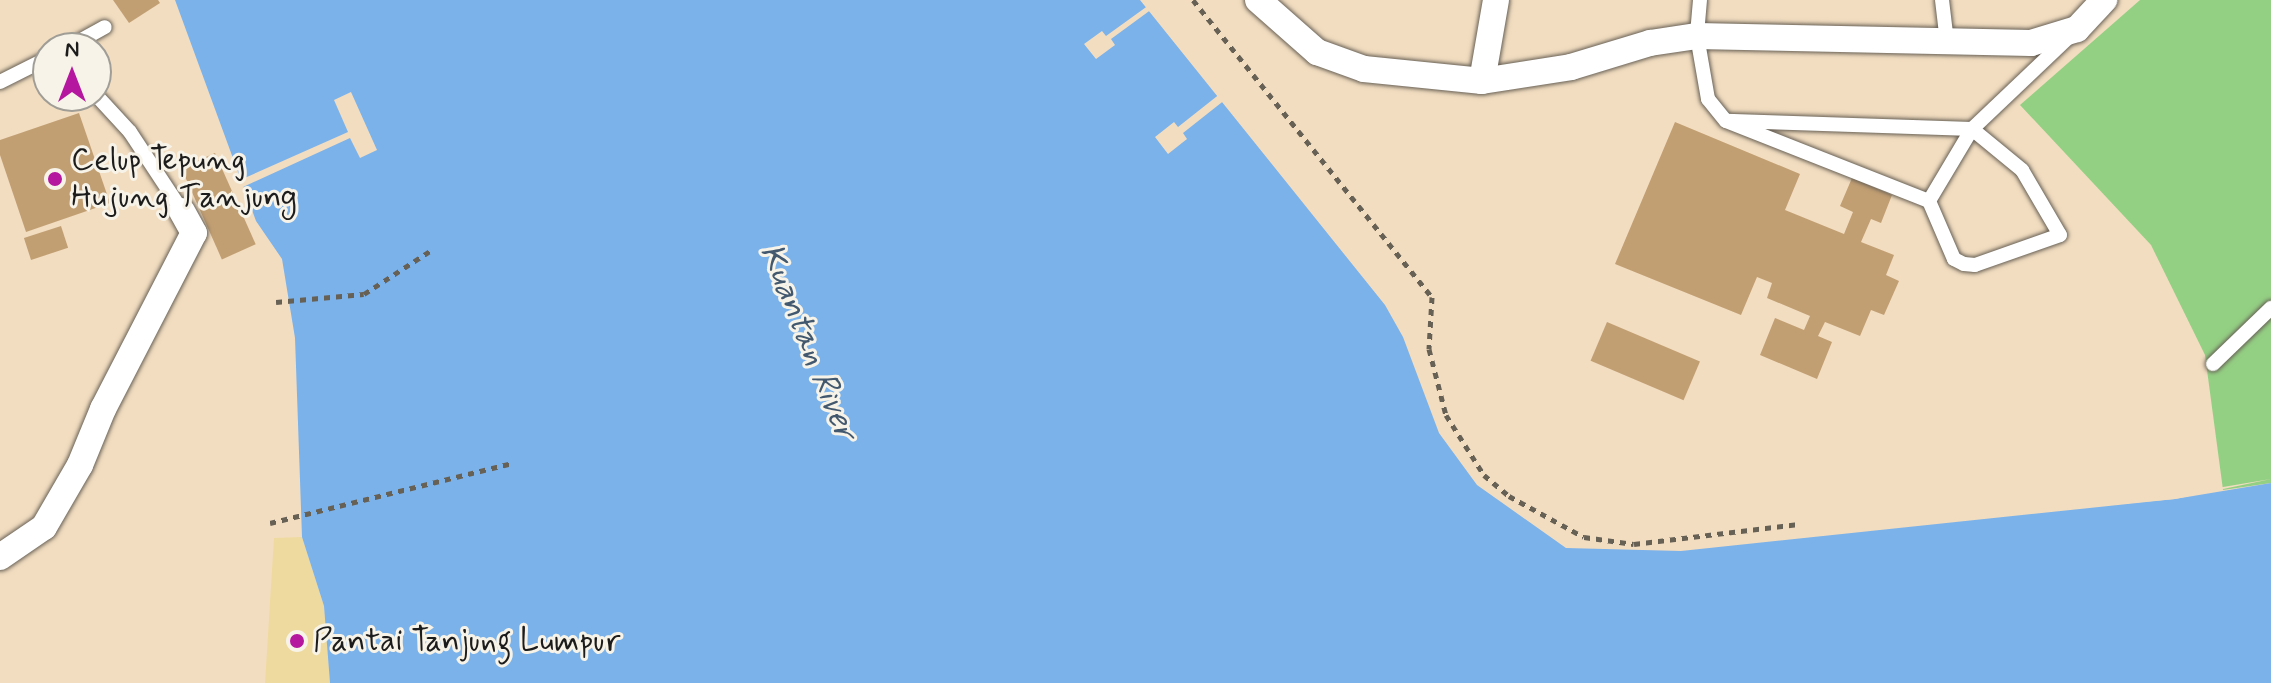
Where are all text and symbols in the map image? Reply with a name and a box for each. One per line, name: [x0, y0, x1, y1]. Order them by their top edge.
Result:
north arrow: [32, 32, 112, 112]
text: N: [65, 36, 79, 64]
place label: Celup Tepung Hujung Tanjung: [71, 142, 278, 217]
marker: Celup Tepung Hujung Tanjung: [46, 170, 64, 188]
water label: Kuantan River: [749, 236, 867, 448]
place label: Pantai Tanjung Lumpur: [313, 622, 623, 660]
marker: Pantai Tanjung Lumpur: [288, 632, 306, 650]

